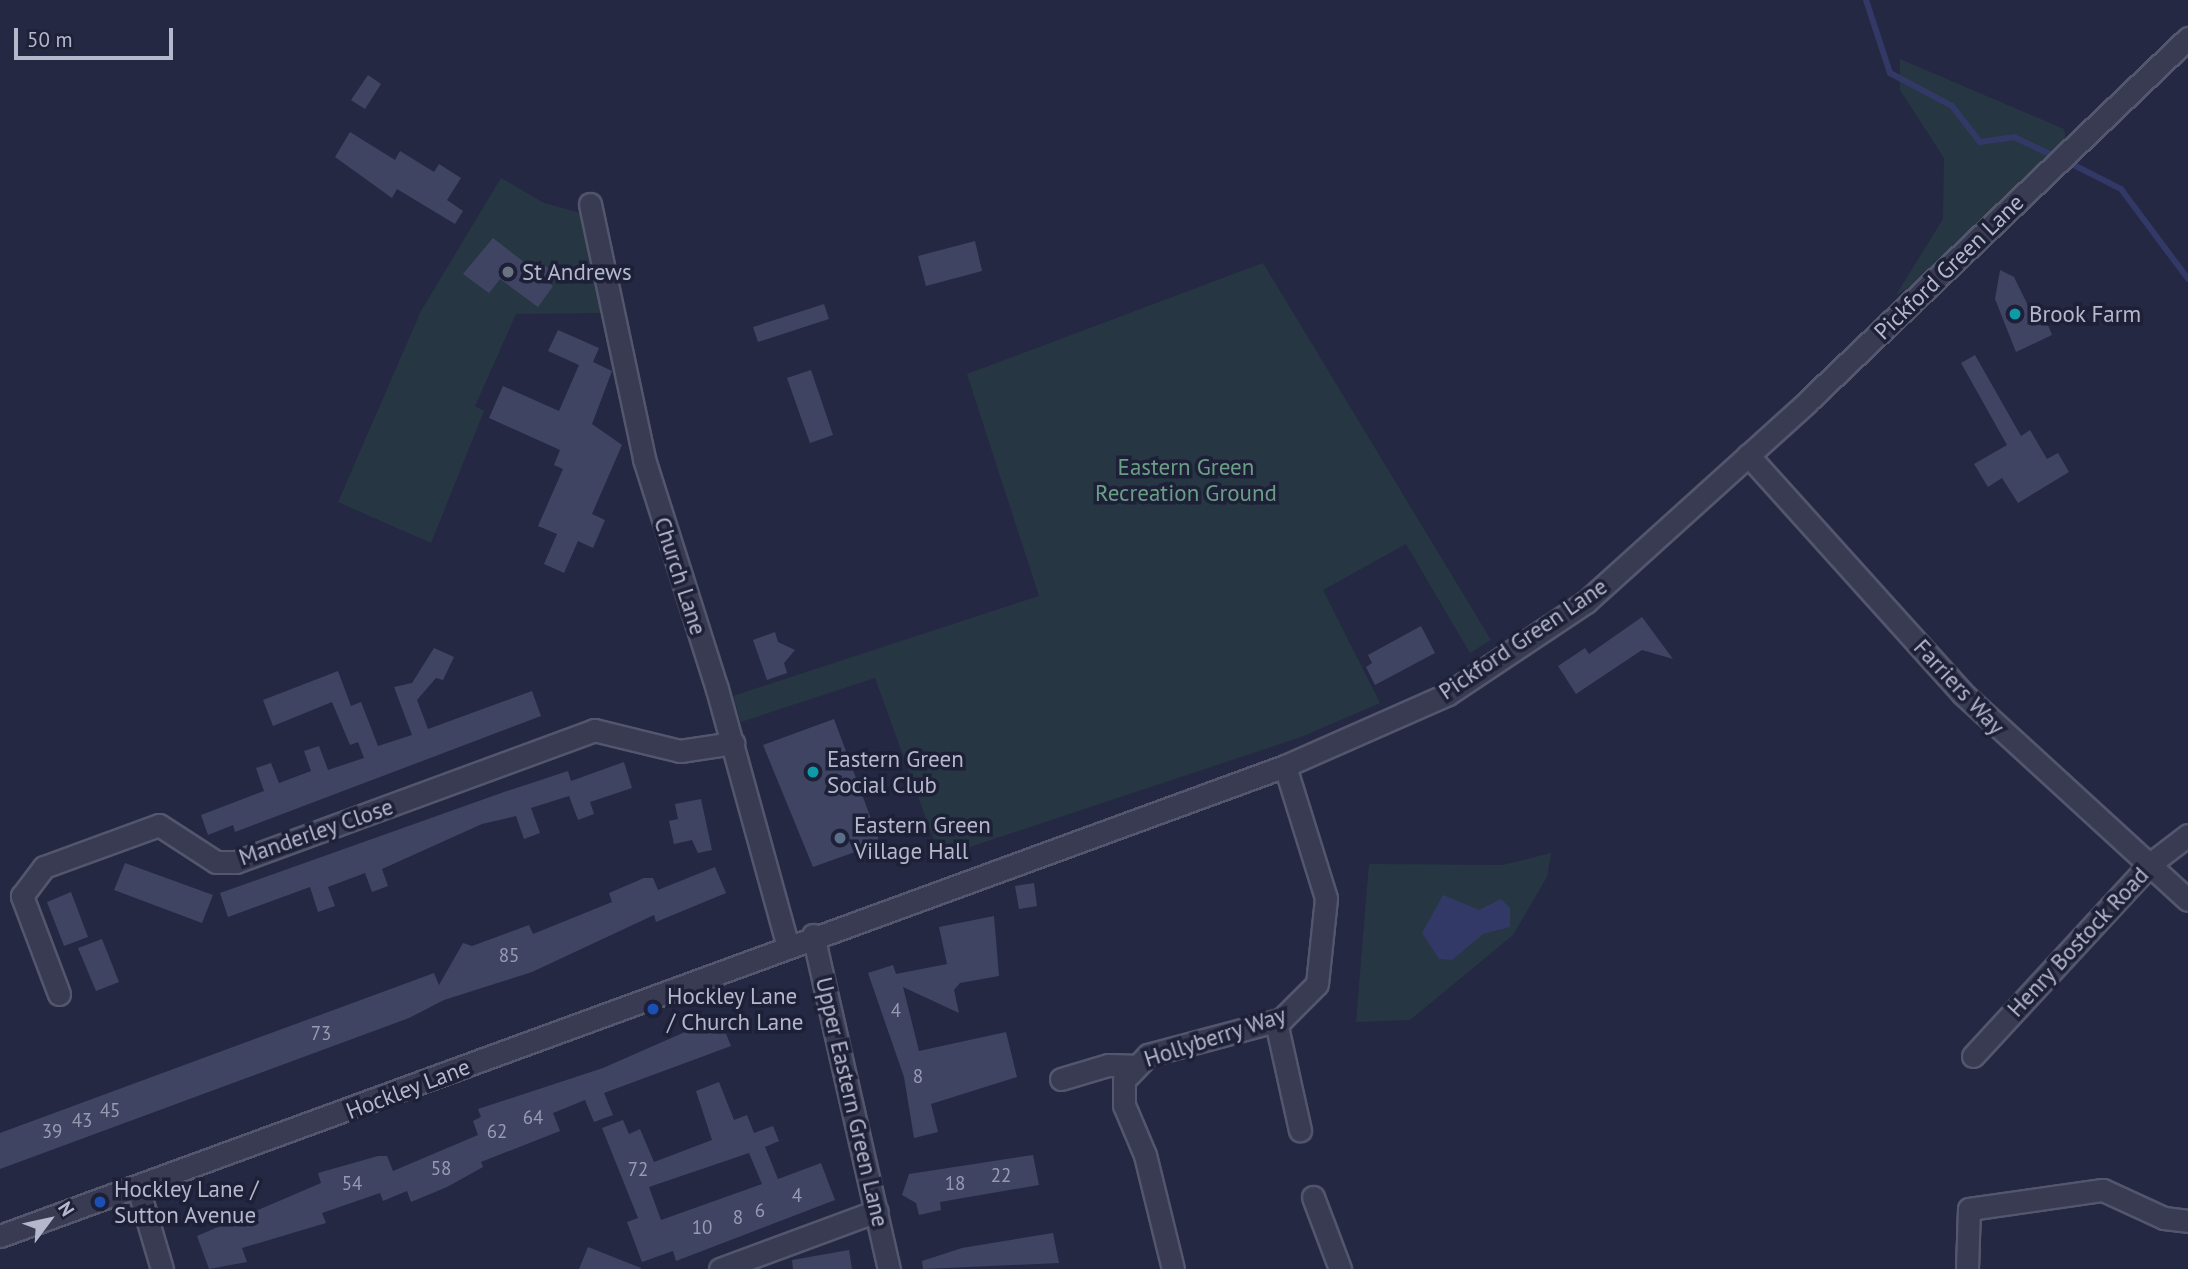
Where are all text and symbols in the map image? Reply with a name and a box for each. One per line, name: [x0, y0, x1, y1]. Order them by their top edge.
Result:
scale bar: [18, 14, 177, 58]
text: 50 m: [27, 26, 73, 53]
street label: Pickford Green Lane: [1869, 189, 2029, 345]
place label: St Andrews: [522, 258, 632, 286]
marker: St Andrews: [500, 264, 516, 280]
place label: Brook Farm: [2029, 300, 2142, 328]
marker: Brook Farm: [2007, 306, 2023, 322]
park label: Eastern Green Recreation Ground: [1095, 453, 1277, 507]
street label: Church Lane: [648, 514, 712, 638]
street label: Pickford Green Lane: [1434, 572, 1612, 706]
street label: Farriers Way: [1908, 633, 2010, 741]
place label: Eastern Green Social Club: [827, 745, 964, 799]
marker: Eastern Green Social Club: [805, 764, 821, 780]
street label: Manderley Close: [235, 793, 397, 871]
place label: Eastern Green Village Hall: [854, 811, 991, 865]
marker: Eastern Green Village Hall: [832, 830, 848, 846]
street label: Henry Bostock Road: [2001, 861, 2155, 1023]
house number: 85: [499, 945, 519, 967]
street label: Upper Eastern Green Lane: [810, 974, 894, 1230]
place label: Hockley Lane / Church Lane: [667, 982, 803, 1036]
house number: 4: [891, 1000, 901, 1022]
marker: Hockley Lane / Church Lane: [645, 1001, 661, 1017]
street label: Hollyberry Way: [1140, 1001, 1290, 1073]
house number: 73: [311, 1023, 331, 1045]
street label: Hockley Lane: [342, 1053, 474, 1125]
house number: 8: [913, 1066, 923, 1088]
house number: 45: [100, 1100, 120, 1122]
house number: 64: [523, 1107, 543, 1129]
house number: 43: [72, 1110, 92, 1132]
house number: 39: [42, 1121, 62, 1143]
house number: 62: [487, 1121, 507, 1143]
house number: 58: [431, 1158, 451, 1180]
house number: 72: [628, 1159, 648, 1181]
house number: 22: [991, 1165, 1011, 1187]
house number: 54: [342, 1173, 362, 1195]
house number: 18: [945, 1173, 965, 1195]
place label: Hockley Lane / Sutton Avenue: [114, 1175, 259, 1229]
north arrow: [14, 1185, 84, 1255]
house number: 4: [792, 1185, 802, 1207]
marker: Hockley Lane / Sutton Avenue: [92, 1194, 108, 1210]
text: N: [53, 1197, 80, 1220]
house number: 6: [755, 1200, 765, 1222]
house number: 8: [733, 1207, 743, 1229]
house number: 10: [692, 1217, 712, 1239]

